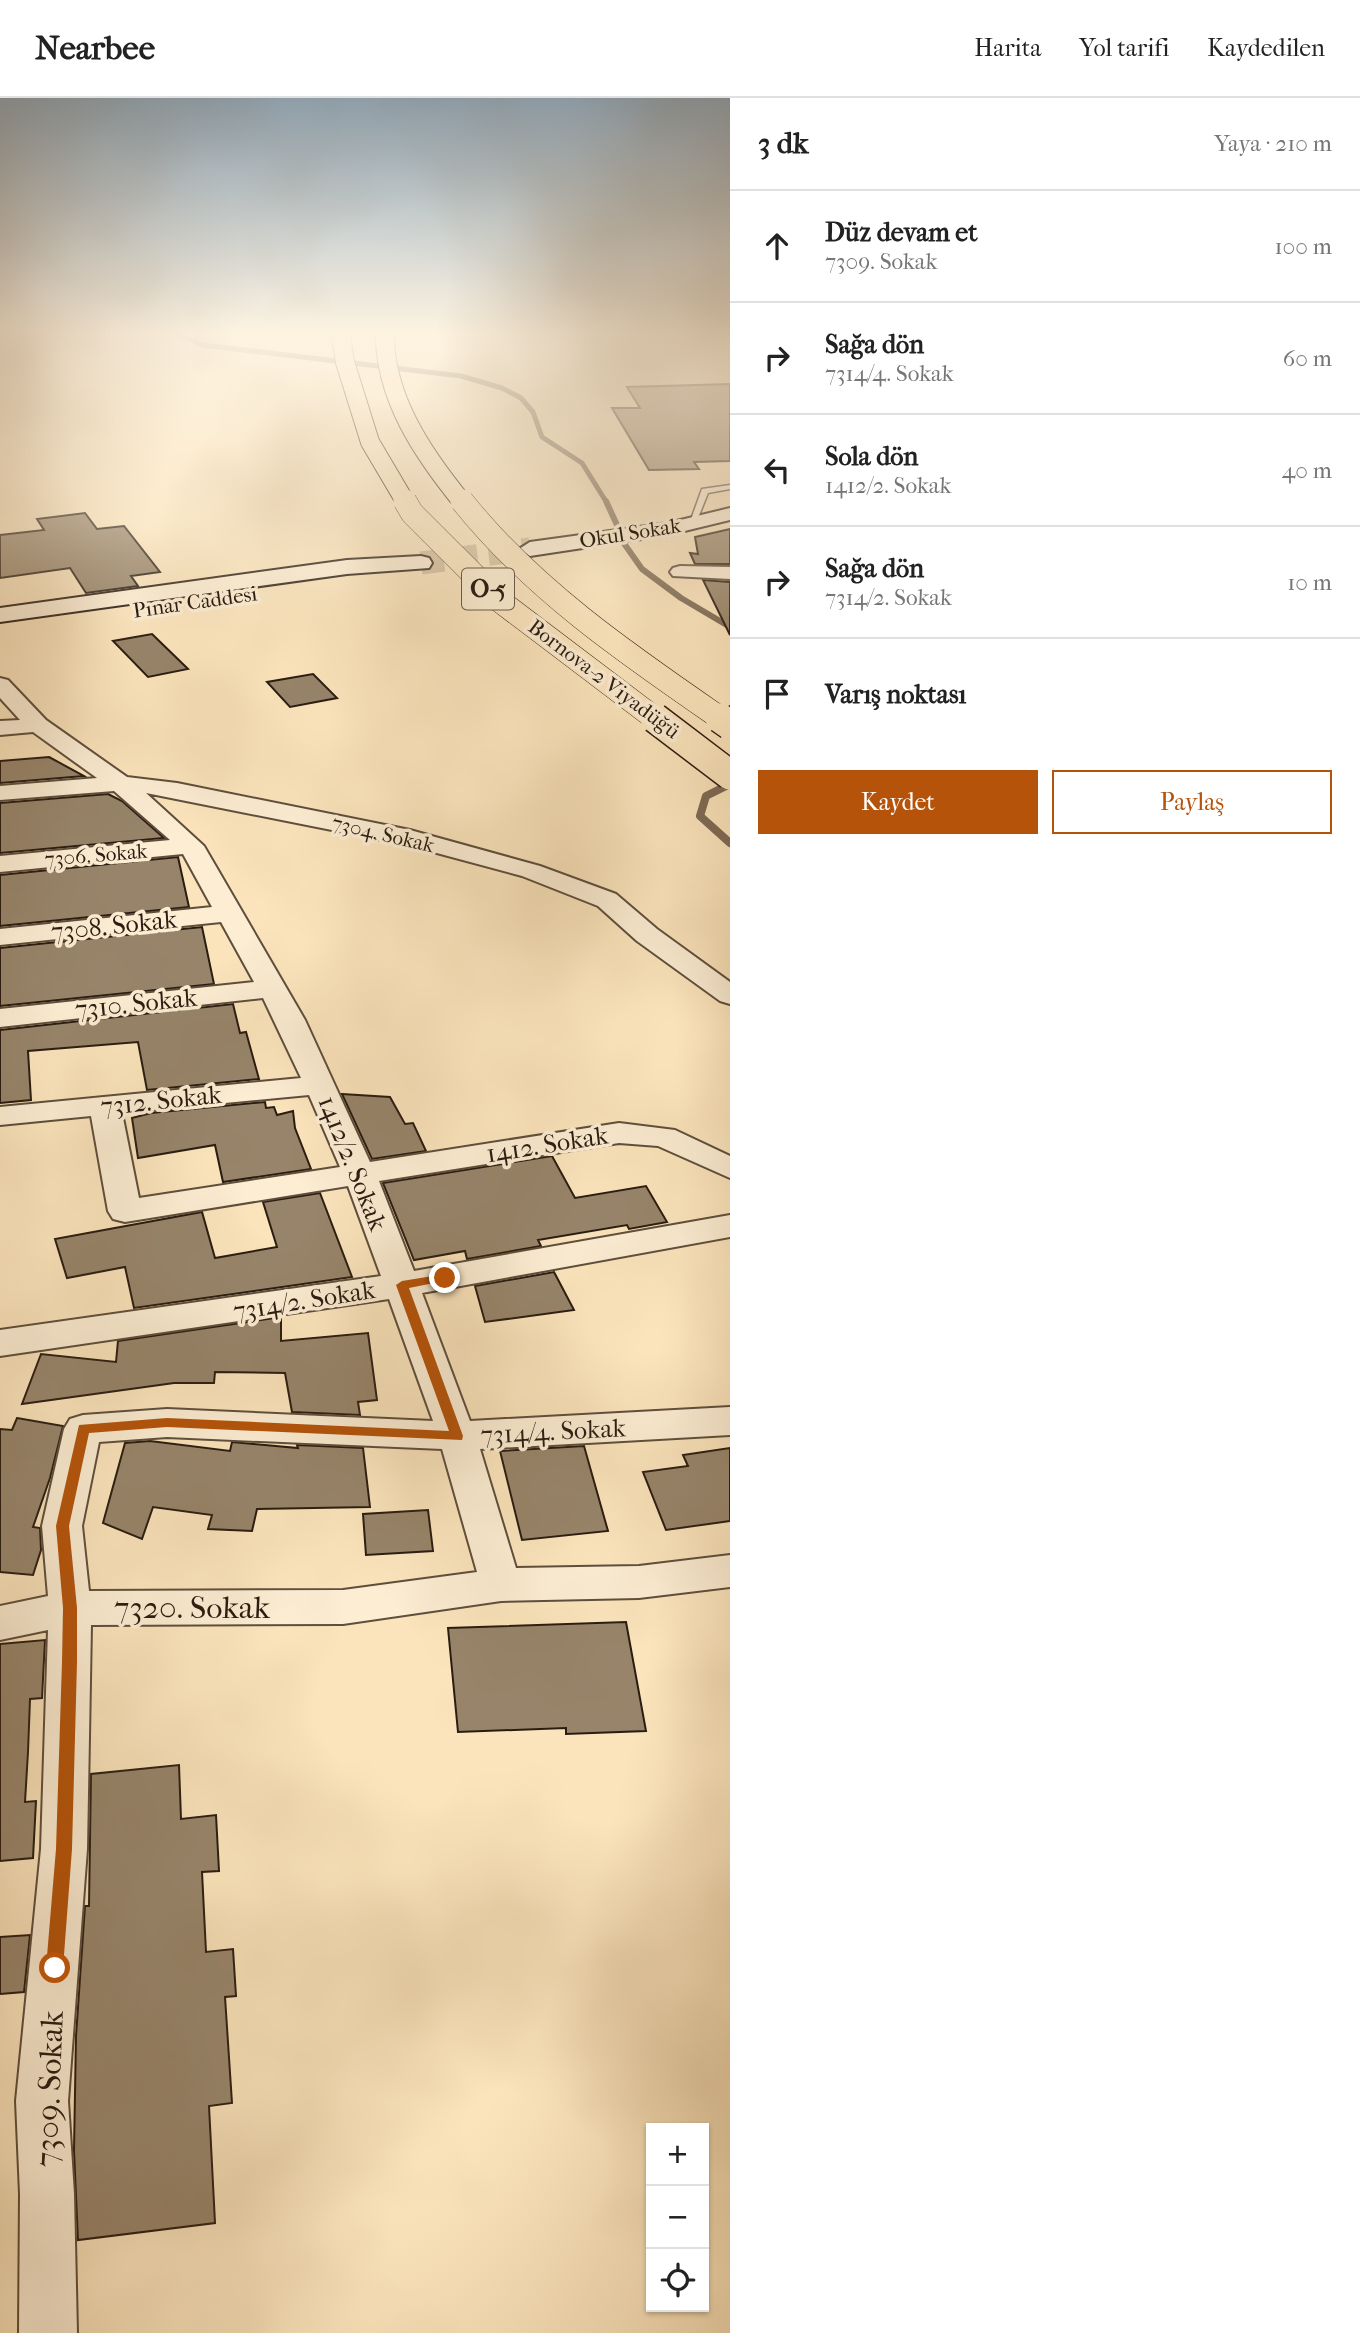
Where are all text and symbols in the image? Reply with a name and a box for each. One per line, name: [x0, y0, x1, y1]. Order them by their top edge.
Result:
text: Nearbee: [35, 29, 155, 68]
text: Harita: [974, 34, 1041, 62]
text: Yol tarifi: [1079, 34, 1169, 62]
text: Kaydedilen: [1207, 34, 1325, 62]
text: 3 dk: [758, 126, 809, 161]
text: Yaya · 210 m: [1214, 130, 1332, 157]
text: Düz devam et: [825, 217, 978, 248]
icon: ahead: [758, 227, 796, 265]
text: 100 m: [1274, 233, 1332, 260]
text: 7309. Sokak: [825, 248, 937, 275]
text: Sağa dön: [825, 329, 924, 360]
icon: right: [758, 339, 796, 377]
text: 60 m: [1283, 345, 1332, 372]
text: 7314/4. Sokak: [825, 360, 954, 387]
text: Sola dön: [825, 441, 918, 472]
icon: left: [758, 451, 796, 489]
text: 40 m: [1282, 457, 1332, 484]
text: 1412/2. Sokak: [825, 472, 951, 499]
street label: Okul Sokak: [578, 513, 683, 553]
text: Sağa dön: [825, 553, 924, 584]
icon: right: [758, 563, 796, 601]
road number: O-5: [462, 568, 514, 610]
text: 10 m: [1287, 569, 1332, 596]
street label: Pınar Caddesi: [131, 581, 259, 623]
text: 7314/2. Sokak: [825, 584, 952, 611]
street label: Bornova-2 Viyadüğü: [524, 614, 684, 744]
icon: arrive: [758, 675, 796, 713]
text: Varış noktası: [825, 679, 966, 710]
button: Kaydet: [758, 770, 1038, 834]
button: Paylaş: [1052, 770, 1332, 834]
street label: 7304. Sokak: [330, 811, 437, 857]
street label: 7306. Sokak: [44, 839, 148, 871]
street label: 7308. Sokak: [50, 903, 179, 948]
street label: 7310. Sokak: [74, 982, 199, 1025]
street label: 7312. Sokak: [99, 1079, 224, 1122]
street label: 1412/2. Sokak: [311, 1091, 394, 1236]
street label: 1412. Sokak: [484, 1119, 611, 1169]
route end: [429, 1262, 460, 1293]
street label: 7314/2. Sokak: [231, 1274, 378, 1327]
street label: 7314/4. Sokak: [480, 1412, 627, 1451]
street label: 7320. Sokak: [114, 1589, 270, 1626]
route start: [39, 1952, 70, 1983]
street label: 7309. Sokak: [28, 2010, 71, 2168]
map controls: [646, 2123, 709, 2312]
button: +: [646, 2123, 709, 2186]
button: −: [646, 2186, 709, 2249]
button: locate: [646, 2249, 709, 2312]

